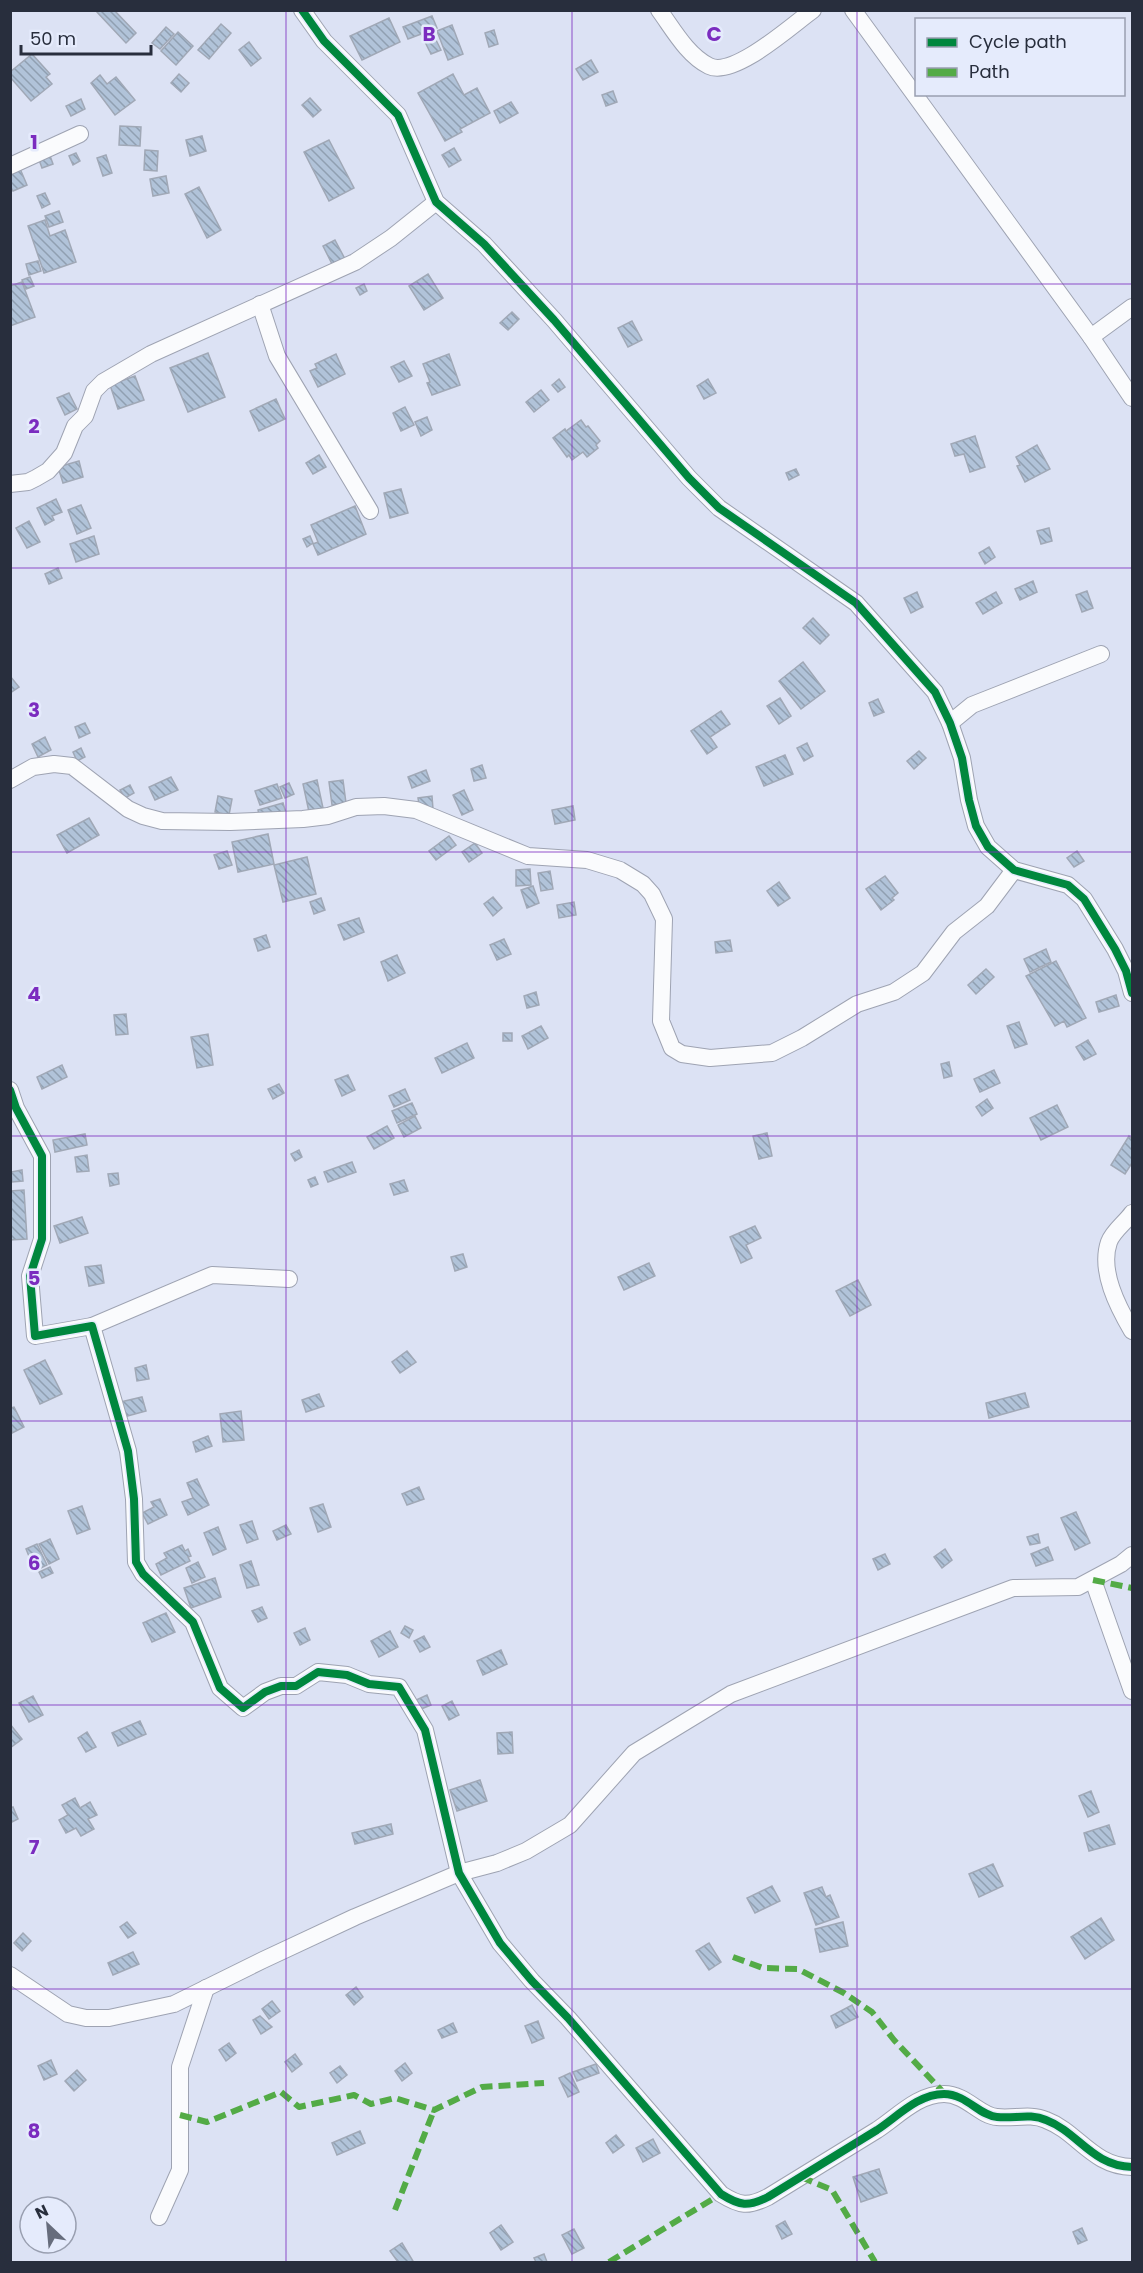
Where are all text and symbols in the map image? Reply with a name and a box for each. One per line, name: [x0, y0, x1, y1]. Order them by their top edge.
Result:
scale bar: [21, 18, 152, 56]
legend: [915, 18, 1125, 96]
text: B: [422, 20, 436, 48]
text: C: [706, 20, 722, 48]
text: 50 m: [30, 26, 76, 51]
text: Cycle path: [969, 29, 1067, 54]
text: Path: [969, 59, 1010, 84]
text: 1: [30, 128, 38, 156]
text: 2: [28, 412, 40, 440]
text: 3: [28, 696, 40, 724]
text: 4: [27, 980, 41, 1008]
text: 5: [28, 1264, 41, 1292]
text: 6: [28, 1549, 40, 1577]
text: 7: [29, 1833, 40, 1861]
text: 8: [28, 2117, 40, 2145]
north arrow: [18, 2195, 78, 2255]
text: N: [31, 2199, 52, 2225]

